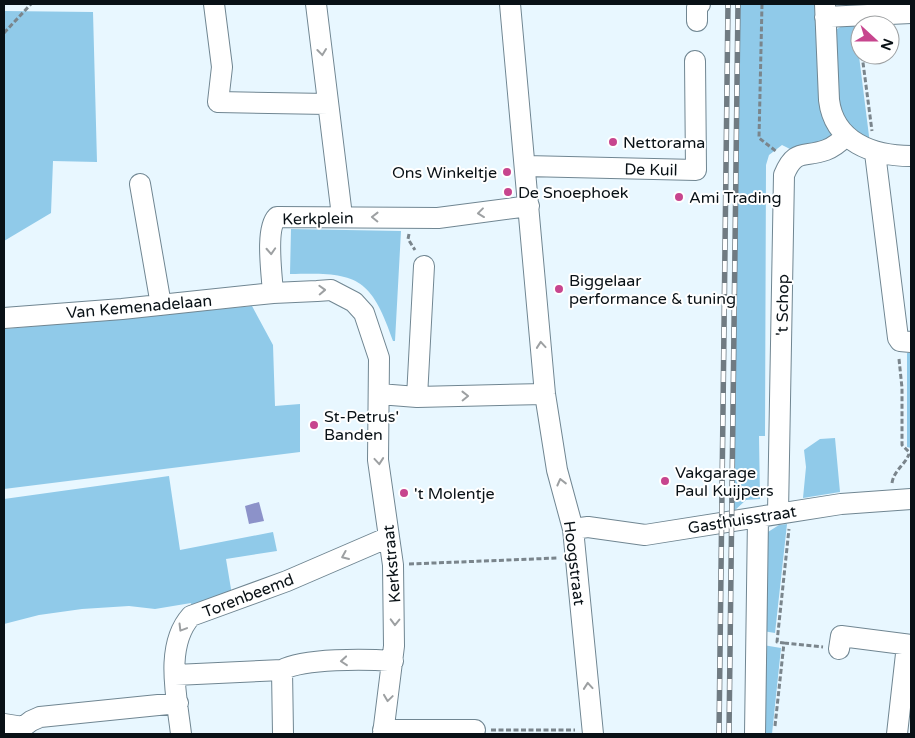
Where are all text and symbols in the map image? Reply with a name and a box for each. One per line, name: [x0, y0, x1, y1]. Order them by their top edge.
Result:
north arrow: [850, 15, 900, 65]
text: N: [877, 36, 897, 53]
one-way arrow: [316, 48, 327, 56]
place label: Nettorama: [623, 133, 705, 153]
marker: Nettorama: [607, 136, 619, 148]
street label: De Kuil: [624, 160, 678, 180]
place label: Ons Winkeltje: [392, 163, 497, 183]
marker: Ons Winkeltje: [501, 166, 513, 178]
place label: De Snoephoek: [518, 183, 629, 203]
marker: De Snoephoek: [502, 186, 514, 198]
place label: Ami Trading: [689, 188, 782, 208]
marker: Ami Trading: [673, 191, 685, 203]
one-way arrow: [477, 207, 485, 217]
street label: Kerkplein: [282, 208, 354, 230]
one-way arrow: [371, 212, 379, 222]
one-way arrow: [266, 247, 277, 255]
place label: Biggelaar performance & tuning: [569, 271, 736, 309]
street label: 't Schop: [772, 274, 794, 336]
marker: Biggelaar performance & tuning: [553, 283, 565, 295]
one-way arrow: [318, 285, 326, 296]
street label: Van Kemenadelaan: [65, 291, 213, 323]
one-way arrow: [535, 341, 546, 349]
one-way arrow: [462, 391, 470, 401]
place label: St-Petrus' Banden: [324, 407, 399, 445]
marker: St-Petrus' Banden: [308, 419, 320, 431]
one-way arrow: [373, 457, 384, 465]
place label: Vakgarage Paul Kuijpers: [675, 463, 774, 501]
marker: Vakgarage Paul Kuijpers: [659, 475, 671, 487]
one-way arrow: [556, 478, 566, 486]
place label: 't Molentje: [414, 484, 495, 504]
marker: 't Molentje: [398, 487, 410, 499]
street label: Gasthuisstraat: [686, 502, 798, 538]
street label: Hoogstraat: [559, 520, 589, 607]
street label: Kerkstraat: [379, 524, 405, 604]
one-way arrow: [341, 549, 350, 560]
street label: Torenbeemd: [200, 569, 297, 622]
one-way arrow: [389, 618, 400, 626]
one-way arrow: [179, 623, 189, 632]
one-way arrow: [340, 655, 348, 666]
one-way arrow: [583, 681, 594, 689]
one-way arrow: [383, 694, 394, 702]

